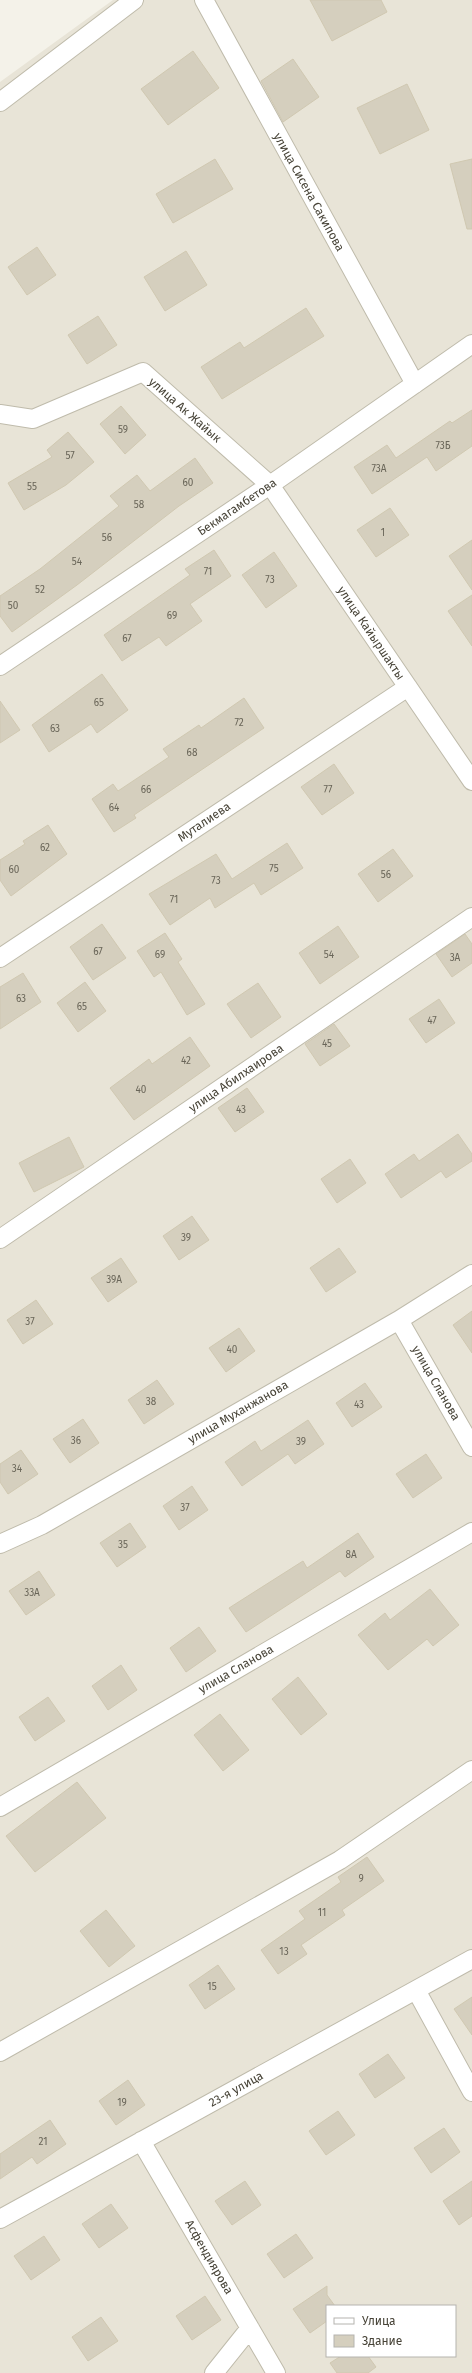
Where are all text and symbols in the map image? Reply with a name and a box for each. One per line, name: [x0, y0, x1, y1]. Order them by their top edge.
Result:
street label: улица Сисена Сакипова: [271, 130, 347, 254]
street label: улица Ак Жайык: [146, 375, 225, 446]
house number: 59: [118, 424, 128, 436]
house number: 73Б: [435, 440, 451, 452]
house number: 57: [65, 450, 75, 462]
house number: 73А: [371, 463, 387, 475]
street label: Бекмагамбетова: [195, 475, 279, 539]
house number: 60: [183, 477, 194, 489]
house number: 55: [27, 481, 37, 493]
house number: 58: [134, 499, 145, 511]
house number: 1: [381, 527, 385, 539]
house number: 56: [102, 532, 112, 544]
house number: 54: [72, 556, 83, 568]
house number: 71: [204, 566, 212, 578]
house number: 73: [265, 574, 275, 586]
house number: 52: [35, 584, 45, 596]
street label: улица Кайыршакты: [334, 584, 408, 682]
house number: 50: [8, 600, 19, 612]
house number: 69: [167, 610, 177, 622]
house number: 67: [122, 633, 132, 645]
house number: 65: [94, 697, 104, 709]
house number: 72: [234, 717, 244, 729]
house number: 63: [50, 723, 60, 735]
house number: 68: [187, 747, 198, 759]
house number: 66: [141, 784, 151, 796]
house number: 77: [324, 784, 333, 796]
street label: Муталиева: [175, 799, 233, 845]
house number: 64: [109, 802, 120, 814]
house number: 62: [40, 842, 50, 854]
house number: 75: [269, 863, 279, 875]
house number: 60: [9, 864, 20, 876]
house number: 56: [381, 869, 391, 881]
house number: 73: [211, 875, 221, 887]
house number: 71: [170, 894, 178, 906]
house number: 67: [93, 946, 103, 958]
house number: 69: [155, 949, 165, 961]
house number: 54: [324, 949, 335, 961]
house number: 3А: [450, 952, 461, 964]
house number: 63: [16, 993, 26, 1005]
house number: 65: [77, 1001, 87, 1013]
house number: 47: [427, 1015, 437, 1027]
house number: 45: [322, 1038, 332, 1050]
street label: улица Абилхаирова: [186, 1041, 286, 1115]
house number: 42: [181, 1055, 191, 1067]
house number: 40: [136, 1084, 147, 1096]
house number: 43: [236, 1104, 246, 1116]
house number: 39: [181, 1232, 191, 1244]
house number: 39А: [106, 1274, 122, 1286]
house number: 37: [25, 1316, 35, 1328]
street label: улица Сланова: [409, 1343, 463, 1423]
house number: 40: [227, 1344, 238, 1356]
street label: улица Муханжанова: [185, 1378, 291, 1446]
house number: 38: [146, 1396, 157, 1408]
house number: 43: [354, 1399, 364, 1411]
house number: 36: [71, 1435, 81, 1447]
house number: 39: [296, 1436, 306, 1448]
house number: 34: [12, 1463, 23, 1475]
house number: 37: [180, 1502, 190, 1514]
house number: 35: [118, 1539, 128, 1551]
house number: 8А: [345, 1549, 357, 1561]
house number: 33А: [24, 1587, 40, 1599]
street label: улица Сланова: [196, 1642, 276, 1696]
house number: 9: [358, 1873, 364, 1885]
house number: 11: [318, 1907, 326, 1919]
house number: 13: [279, 1946, 289, 1958]
house number: 15: [207, 1981, 217, 1993]
street label: 23-я улица: [206, 2068, 266, 2110]
house number: 19: [117, 2097, 127, 2109]
house number: 21: [38, 2136, 48, 2148]
street label: Асфендиярова: [182, 2217, 236, 2297]
legend: [326, 2305, 456, 2357]
text: Улица: [362, 2314, 396, 2328]
text: Здание: [362, 2334, 402, 2348]

